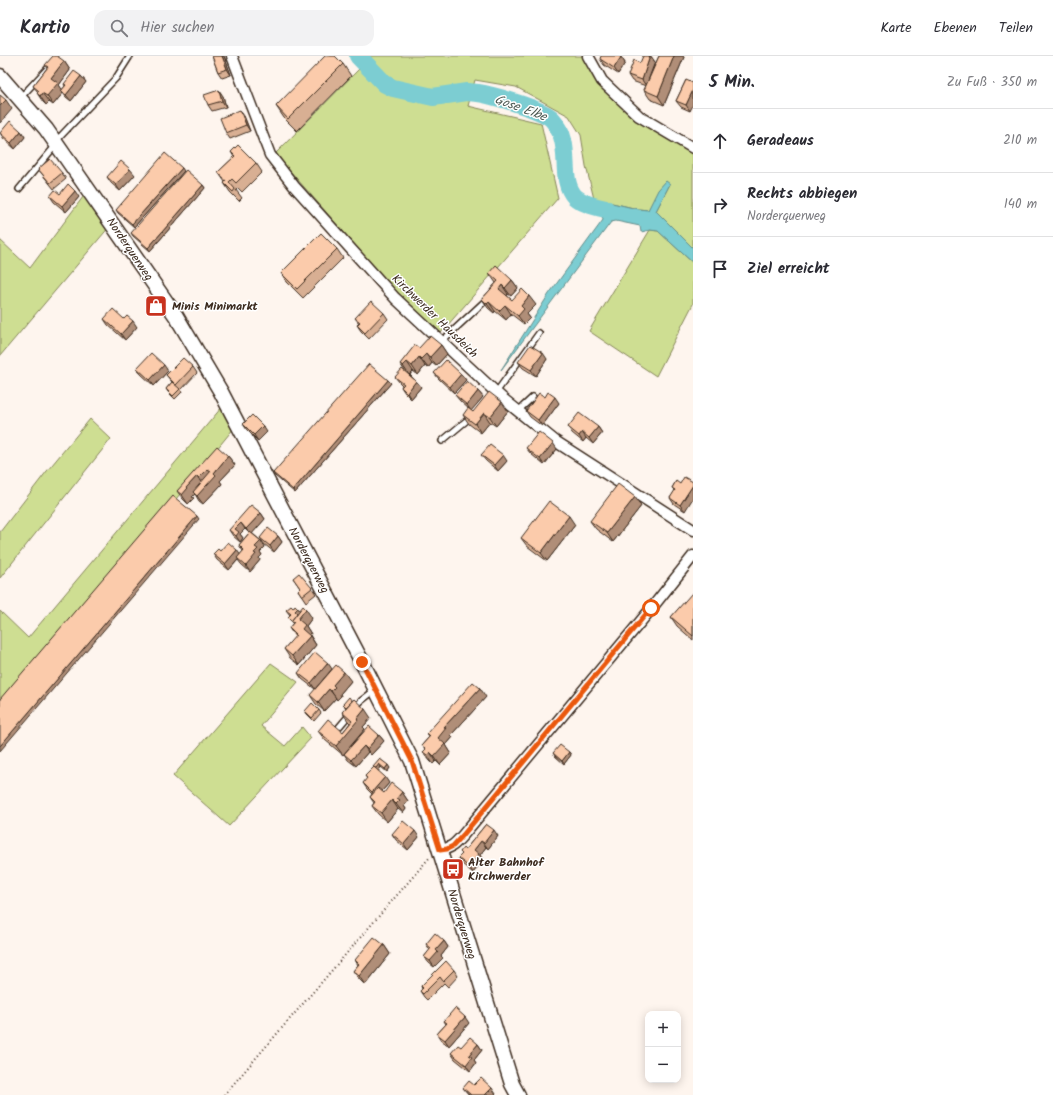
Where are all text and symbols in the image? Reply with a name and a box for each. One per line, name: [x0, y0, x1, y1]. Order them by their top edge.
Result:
search box: [94, 10, 374, 46]
text: Kartio: [20, 13, 70, 43]
text: Hier suchen: [140, 16, 215, 40]
icon: search: [108, 17, 130, 39]
text: Karte: [880, 17, 912, 39]
text: Ebenen: [934, 17, 977, 39]
text: Teilen: [999, 17, 1033, 39]
text: 5 Min.: [709, 69, 755, 96]
text: Zu Fuß · 350 m: [947, 72, 1037, 93]
water label: Gose Elbe: [492, 89, 550, 128]
text: Geradeaus: [747, 129, 814, 153]
icon: ahead: [709, 130, 731, 152]
text: 210 m: [1003, 130, 1037, 151]
text: Rechts abbiegen: [747, 182, 857, 206]
icon: right: [709, 194, 731, 216]
text: 140 m: [1004, 194, 1037, 215]
text: Norderquerweg: [747, 206, 826, 227]
street label: Norderquerweg: [101, 214, 158, 285]
text: Ziel erreicht: [747, 257, 830, 281]
icon: arrive: [709, 258, 731, 280]
street label: Kirchwerder Hausdeich: [387, 270, 482, 363]
shop icon: Minis Minimarkt: [143, 293, 169, 319]
place label: Minis Minimarkt: [172, 297, 258, 316]
street label: Norderquerweg: [283, 524, 334, 597]
route start: [642, 599, 660, 617]
route end: [353, 653, 371, 671]
place label: Alter Bahnhof Kirchwerder: [468, 853, 545, 886]
bus stop icon: Alter Bahnhof Kirchwerder: [440, 856, 466, 882]
street label: Norderquerweg: [442, 887, 481, 962]
map controls: [645, 1011, 681, 1083]
button: +: [645, 1011, 681, 1047]
button: −: [645, 1047, 681, 1083]

